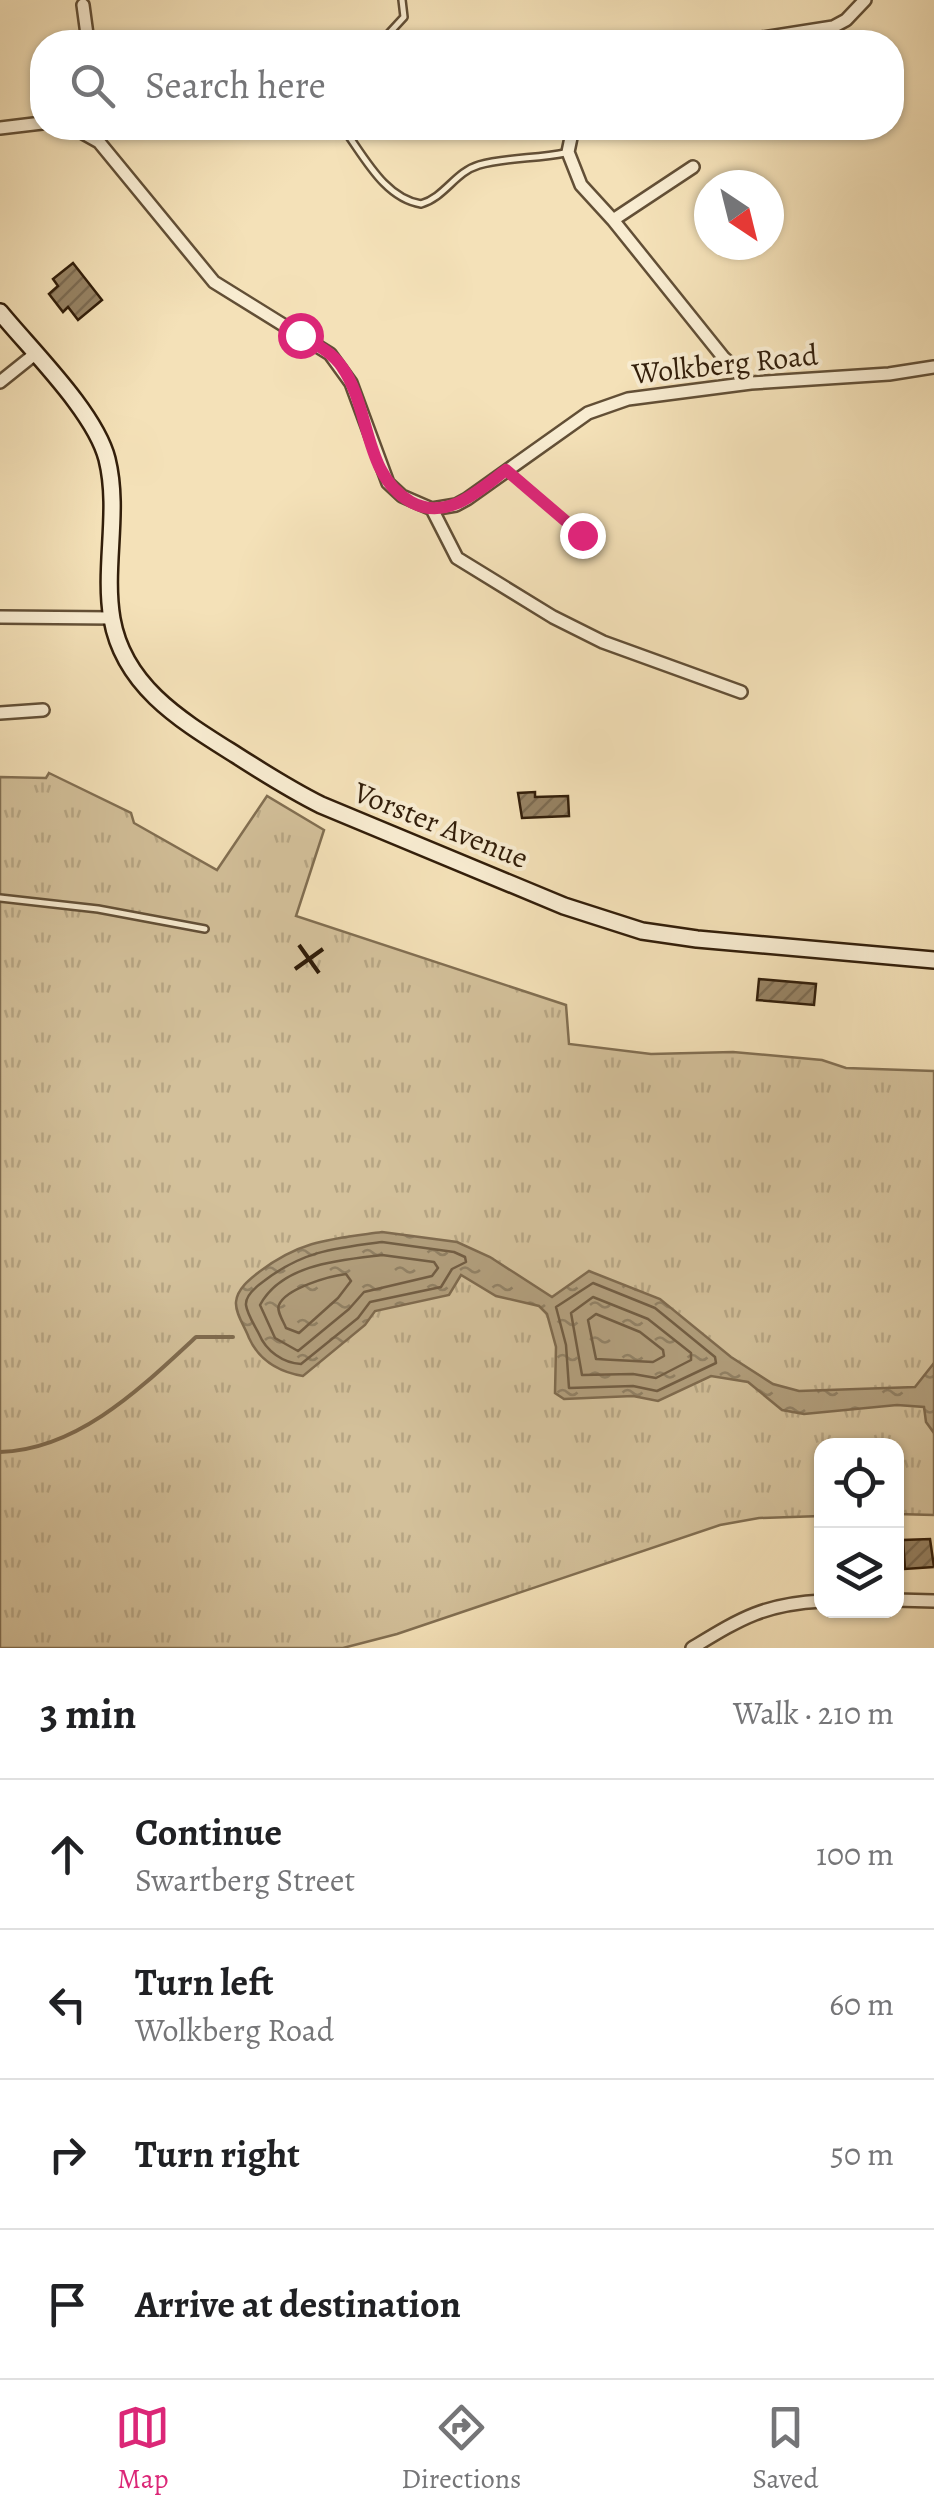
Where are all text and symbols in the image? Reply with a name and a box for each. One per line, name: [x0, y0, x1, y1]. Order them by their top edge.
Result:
search box: [30, 30, 904, 140]
icon: search: [65, 58, 120, 113]
text: Search here: [145, 59, 326, 111]
north arrow: [694, 170, 784, 260]
route start: [278, 313, 324, 359]
street label: Wolkberg Road: [629, 334, 821, 394]
route end: [560, 513, 606, 559]
street label: Vorster Avenue: [347, 771, 534, 878]
map controls: [814, 1438, 904, 1618]
button: locate: [814, 1438, 904, 1528]
button: layers: [814, 1528, 904, 1618]
text: 3 min: [40, 1685, 136, 1742]
text: Walk · 210 m: [733, 1691, 894, 1735]
text: Continue: [135, 1806, 282, 1858]
icon: ahead: [40, 1827, 95, 1882]
text: 100 m: [816, 1832, 894, 1876]
text: Swartberg Street: [135, 1858, 355, 1902]
text: Turn left: [135, 1956, 274, 2008]
icon: left: [40, 1977, 95, 2032]
text: 60 m: [829, 1982, 894, 2026]
text: Wolkberg Road: [135, 2008, 334, 2052]
icon: right: [40, 2127, 95, 2182]
text: Turn right: [135, 2128, 300, 2180]
text: 50 m: [830, 2132, 894, 2176]
icon: arrive: [40, 2277, 95, 2332]
text: Arrive at destination: [135, 2278, 461, 2330]
tab: Map: [115, 2400, 170, 2498]
tab: Directions: [401, 2400, 521, 2498]
tab: Saved: [752, 2400, 819, 2498]

